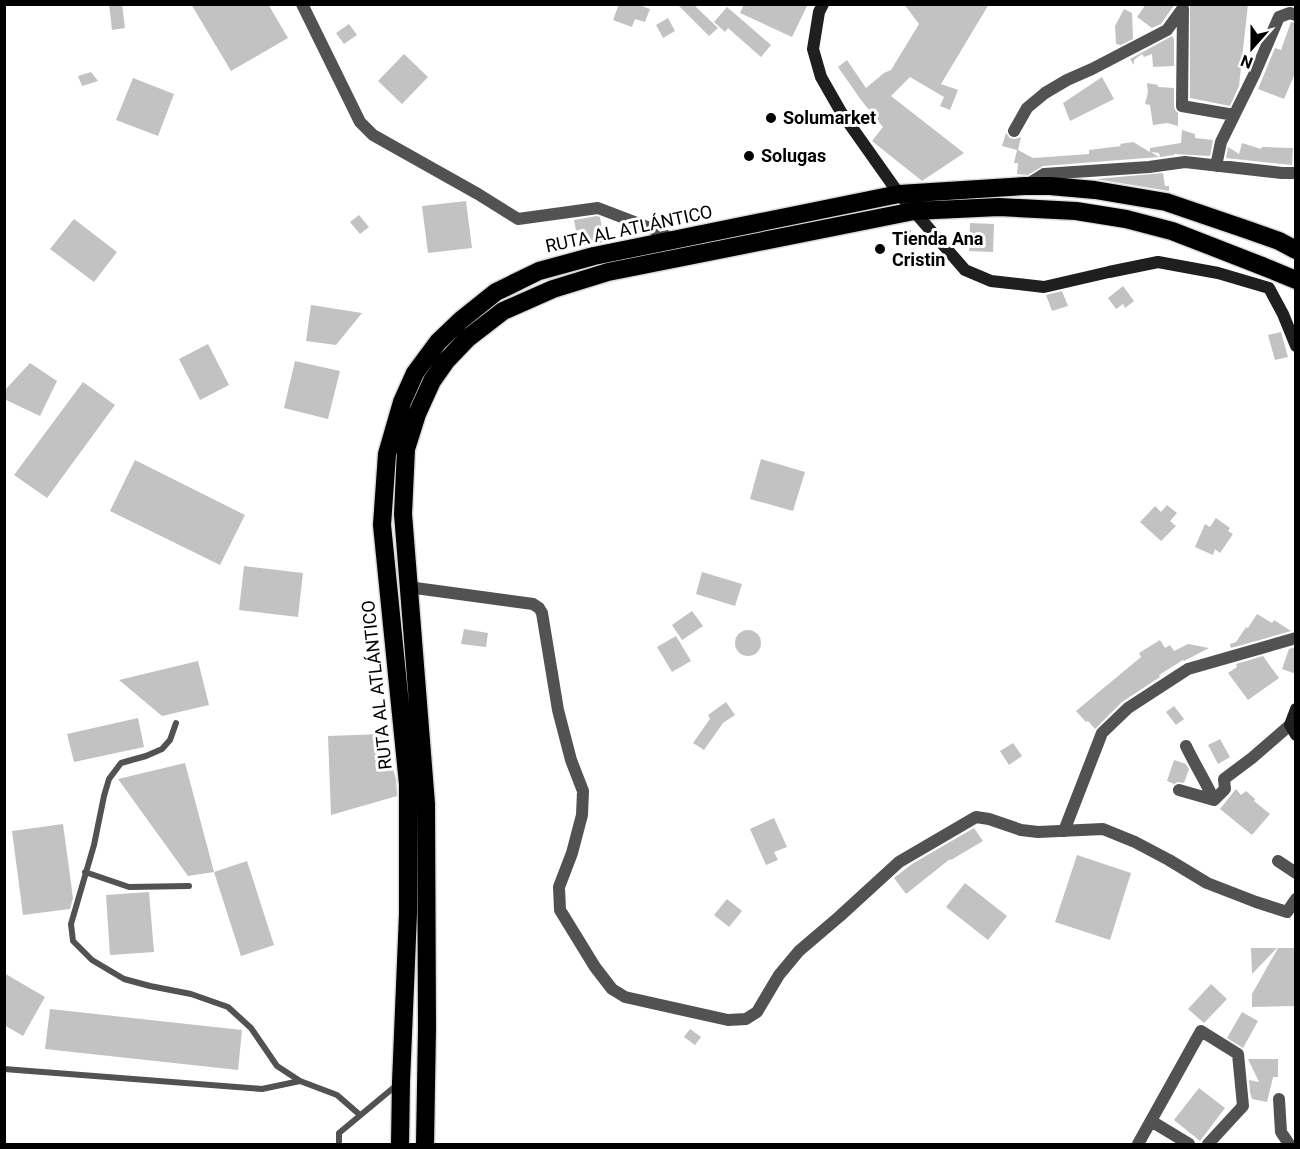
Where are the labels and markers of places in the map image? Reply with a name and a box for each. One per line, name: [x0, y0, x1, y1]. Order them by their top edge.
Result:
place label: Solumarket: [783, 107, 876, 128]
marker: Solumarket: [764, 111, 778, 125]
place label: Solugas: [761, 145, 826, 166]
marker: Solugas: [742, 149, 756, 163]
place label: Tienda Ana Cristin: [892, 228, 984, 270]
marker: Tienda Ana Cristin: [873, 242, 887, 256]

